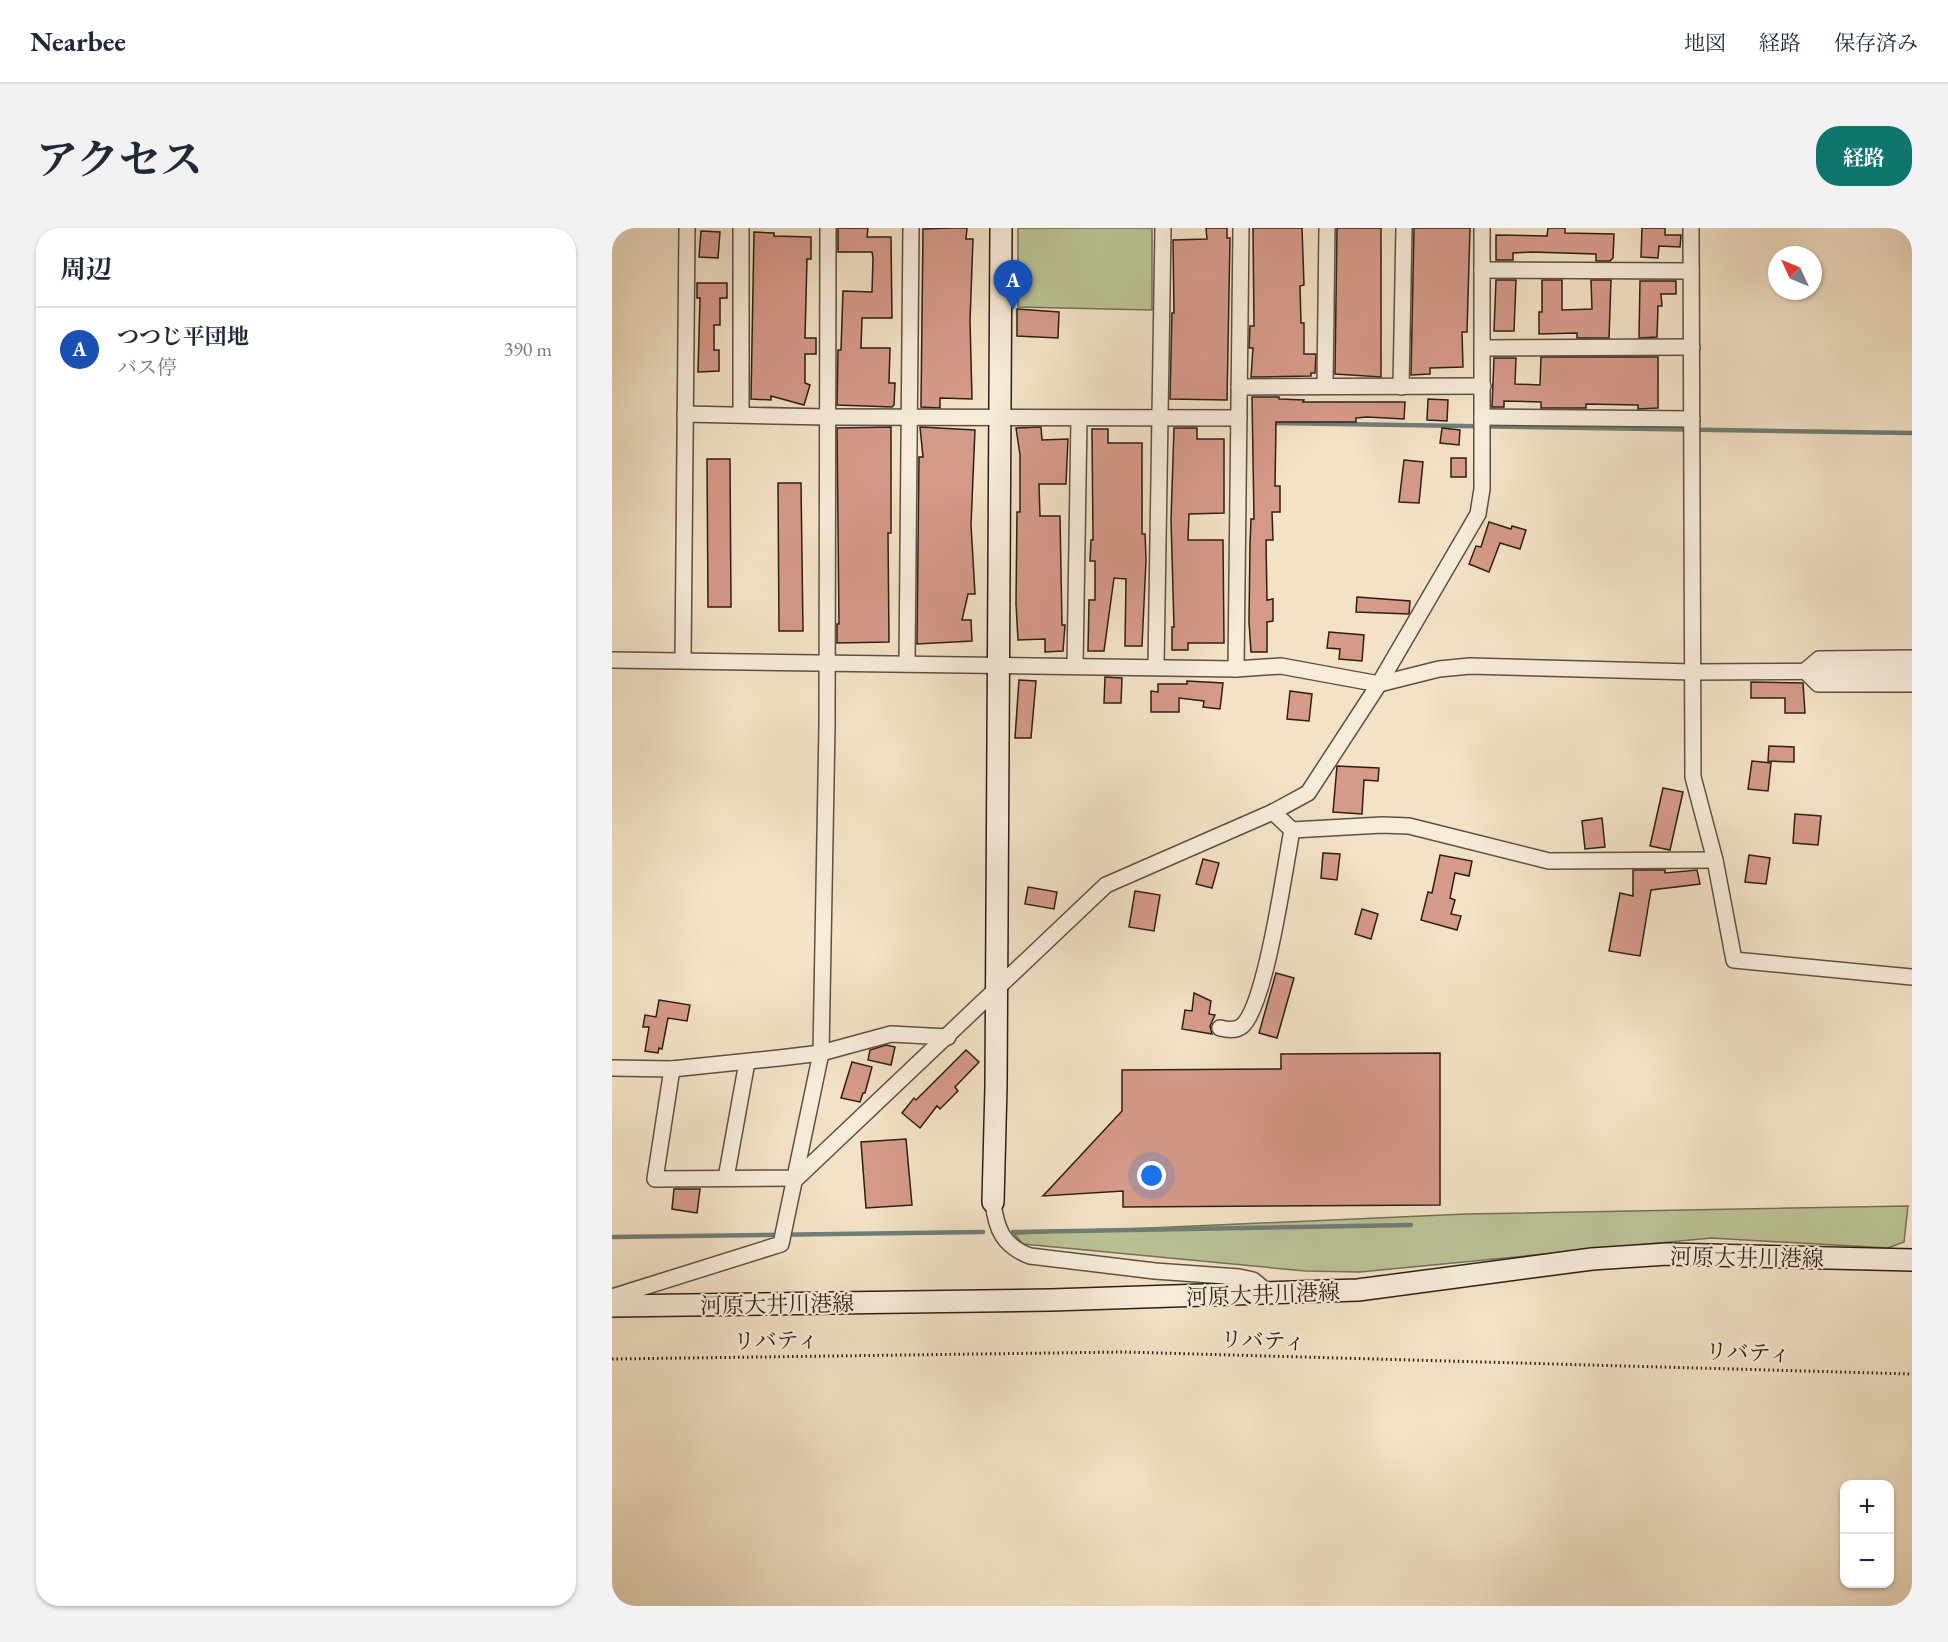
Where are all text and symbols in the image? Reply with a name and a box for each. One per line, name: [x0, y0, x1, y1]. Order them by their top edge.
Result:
text: Nearbee: [30, 23, 126, 59]
text: 地図: [1684, 29, 1726, 56]
text: 経路: [1759, 29, 1801, 56]
text: 保存済み: [1834, 29, 1918, 56]
button: 経路: [1816, 126, 1912, 186]
text: アクセス: [36, 132, 203, 187]
north arrow: [1768, 246, 1822, 300]
text: 周辺: [60, 252, 112, 286]
pin: A: [994, 260, 1032, 310]
text: つつじ平団地: [117, 322, 249, 351]
text: A: [72, 336, 87, 362]
text: 390 m: [504, 336, 552, 362]
text: バス停: [117, 354, 177, 380]
your location: [1137, 1161, 1166, 1190]
street label: 河原大井川港線: [1670, 1242, 1824, 1273]
street label: 河原大井川港線: [1186, 1277, 1340, 1312]
street label: 河原大井川港線: [700, 1289, 854, 1320]
street label: リバティ: [733, 1325, 819, 1356]
street label: リバティ: [1220, 1325, 1306, 1356]
street label: リバティ: [1705, 1337, 1791, 1368]
map controls: [1840, 1480, 1894, 1588]
button: +: [1840, 1480, 1894, 1534]
button: −: [1840, 1534, 1894, 1588]

